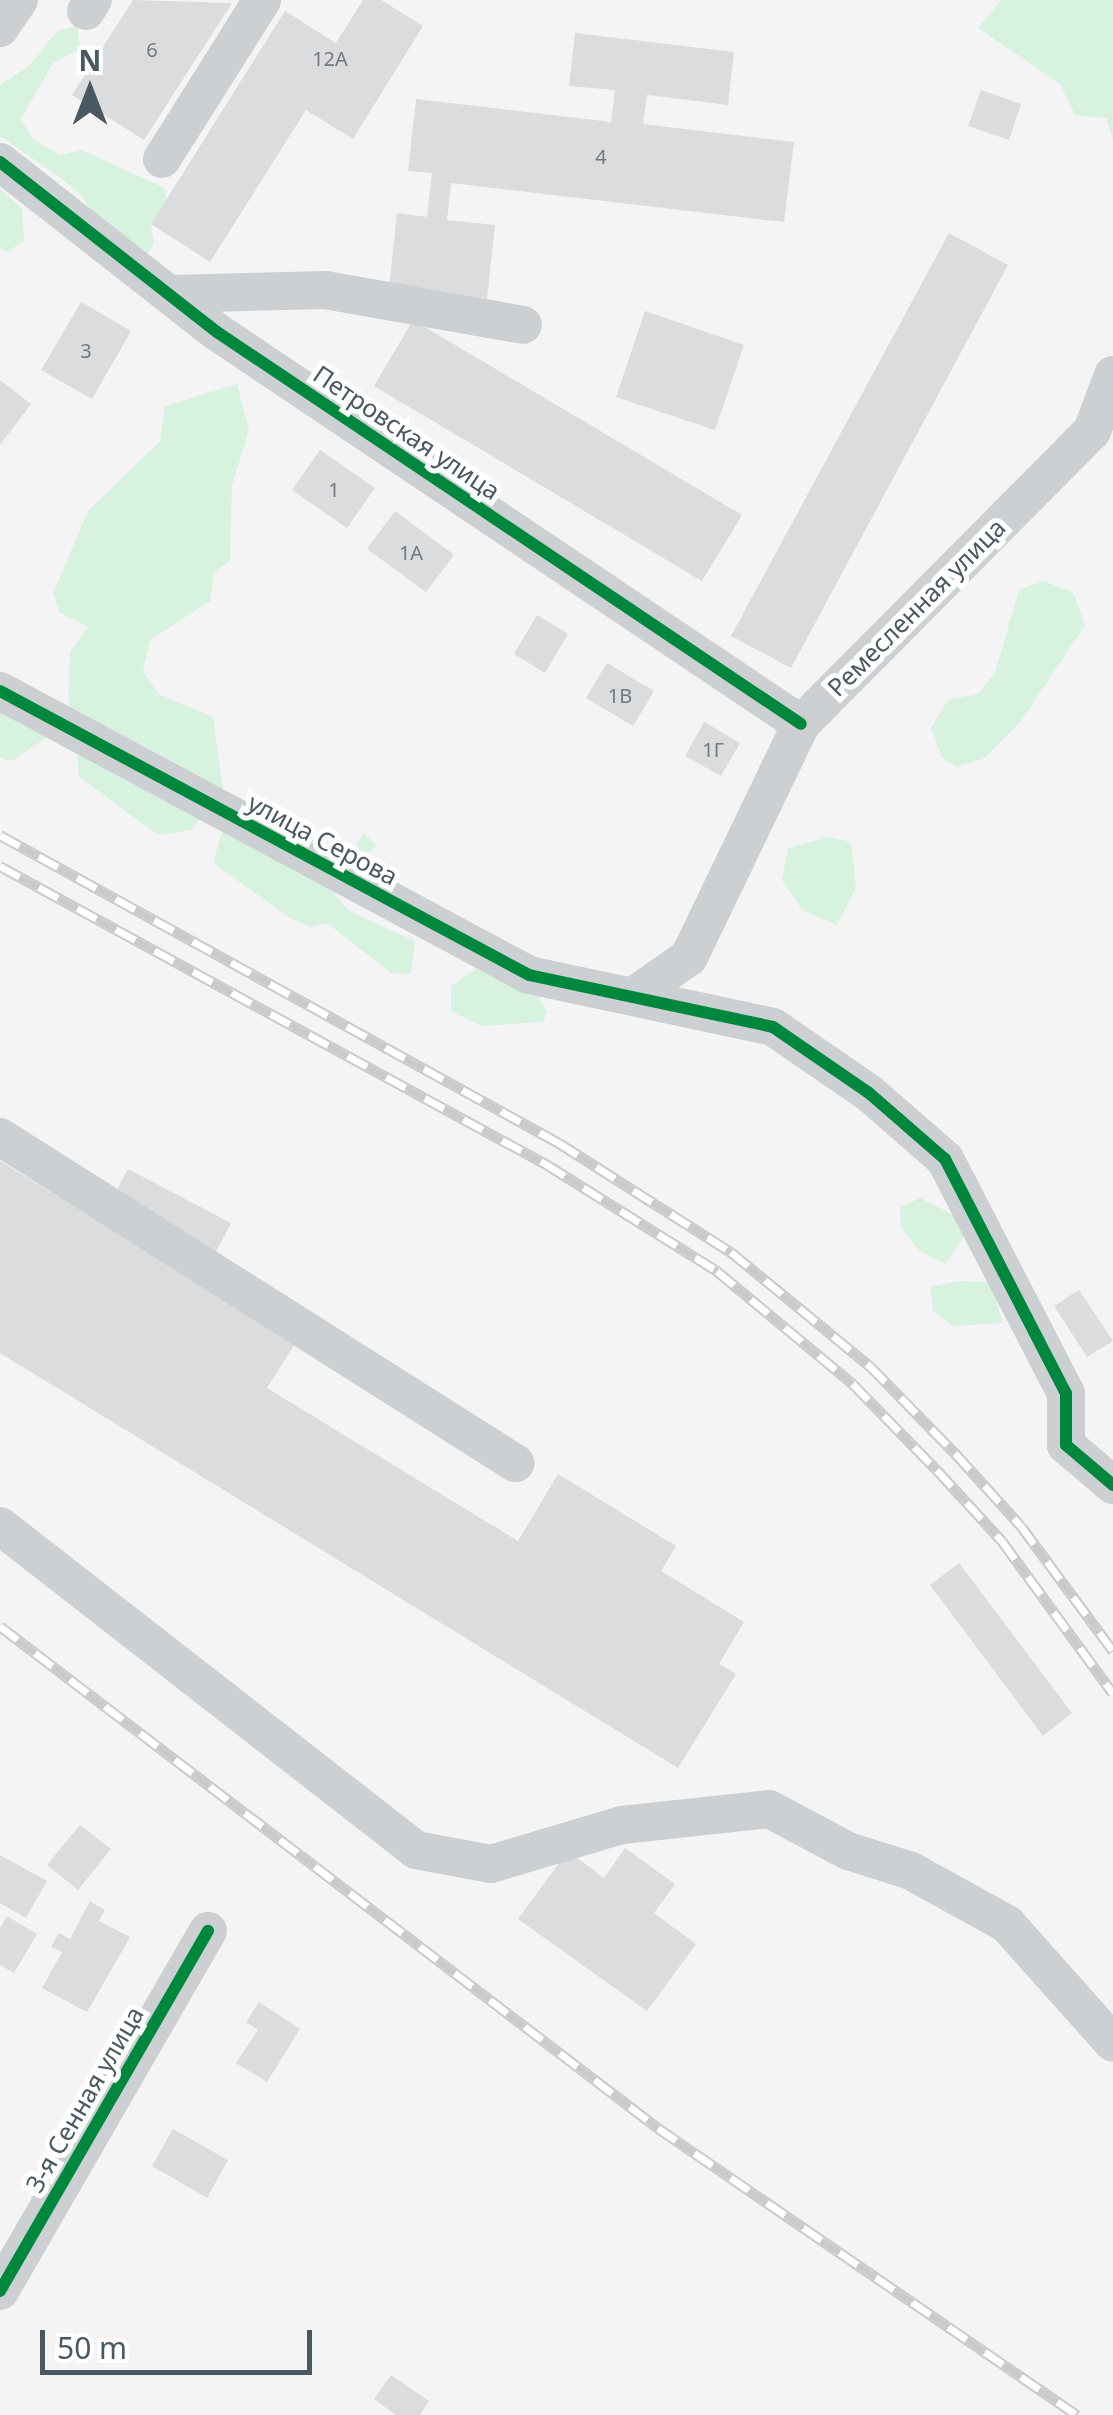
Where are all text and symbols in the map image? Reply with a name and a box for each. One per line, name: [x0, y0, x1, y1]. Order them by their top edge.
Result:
house number: 6: [146, 37, 158, 61]
north arrow: [40, 40, 140, 140]
text: N: [79, 41, 101, 79]
house number: 12А: [312, 46, 348, 70]
house number: 4: [595, 144, 607, 168]
house number: 3: [80, 338, 92, 362]
street label: Петровская улица: [308, 358, 506, 506]
house number: 1: [328, 477, 340, 501]
street label: Ремесленная улица: [821, 512, 1011, 702]
house number: 1А: [399, 540, 423, 564]
house number: 1В: [608, 683, 632, 707]
house number: 1Г: [702, 737, 724, 761]
street label: улица Серова: [243, 787, 403, 891]
street label: 3-я Сенная улица: [19, 2001, 149, 2197]
scale bar: [45, 2310, 318, 2372]
text: 50 m: [57, 2327, 127, 2368]

